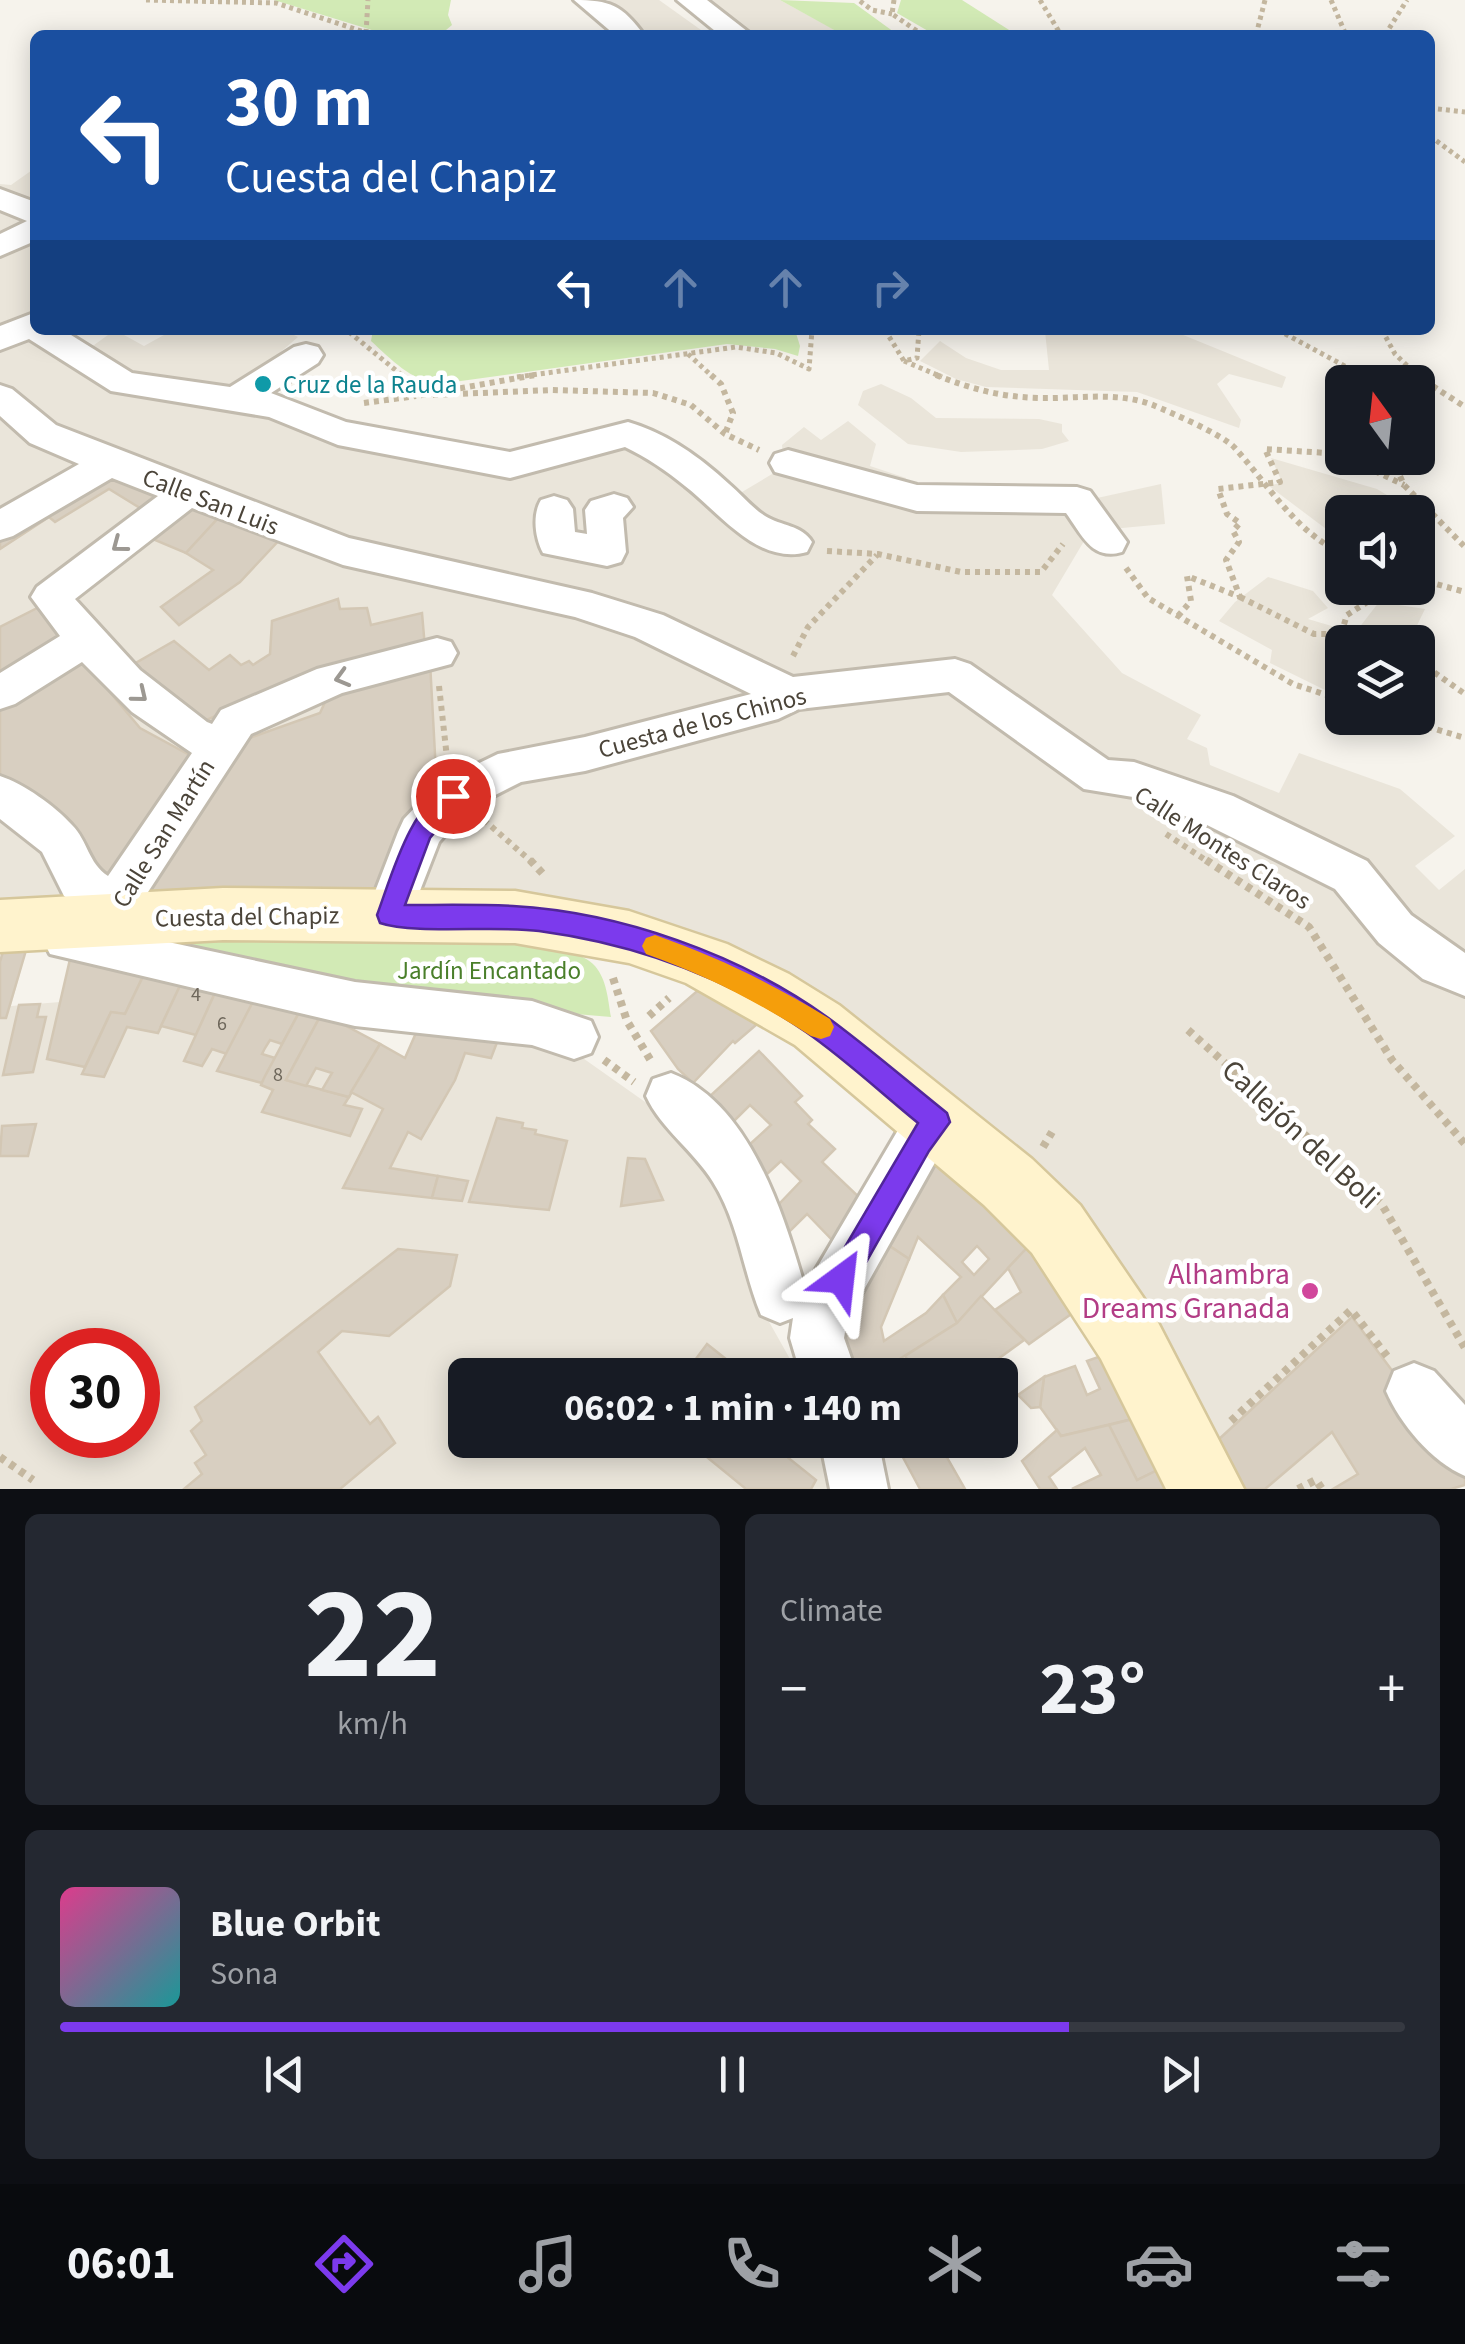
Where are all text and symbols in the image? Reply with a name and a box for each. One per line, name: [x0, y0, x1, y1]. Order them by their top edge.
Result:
text: 30 m: [225, 53, 373, 153]
icon: left: [60, 70, 190, 200]
text: Cuesta del Chapiz: [225, 146, 557, 210]
icon: left: [548, 260, 603, 315]
icon: ahead: [653, 260, 708, 315]
icon: ahead: [758, 260, 813, 315]
icon: right: [863, 260, 918, 315]
north arrow: [1325, 365, 1435, 475]
map controls: [1325, 365, 1435, 735]
place label: Cruz de la Rauda: [283, 367, 457, 403]
marker: Cruz de la Rauda: [252, 373, 274, 395]
street label: Calle San Luis: [137, 459, 284, 545]
button: sound: [1325, 495, 1435, 605]
one-way arrow: [113, 533, 131, 550]
button: layers: [1325, 625, 1435, 735]
one-way arrow: [335, 666, 352, 687]
street label: Cuesta de los Chinos: [594, 678, 810, 768]
one-way arrow: [128, 683, 146, 701]
street label: Calle San Martín: [104, 752, 224, 915]
pin: [411, 754, 496, 839]
icon: arrive: [426, 769, 481, 824]
street label: Calle Montes Claros: [1127, 777, 1318, 919]
street label: Cuesta del Chapiz: [155, 897, 339, 937]
park label: Jardín Encantado: [397, 953, 581, 989]
house number: 4: [191, 981, 201, 1009]
house number: 6: [217, 1010, 227, 1038]
street label: Callejón del Boli: [1212, 1050, 1389, 1219]
house number: 8: [273, 1061, 283, 1089]
position arrow: [789, 1227, 893, 1331]
place label: Alhambra Dreams Granada: [1082, 1253, 1290, 1330]
marker: Alhambra Dreams Granada: [1299, 1280, 1321, 1302]
speed limit sign: 30: [30, 1328, 160, 1458]
text: 06:02 · 1 min · 140 m: [564, 1381, 902, 1435]
text: 22: [304, 1543, 441, 1728]
text: Climate: [780, 1588, 883, 1634]
text: 23°: [1039, 1636, 1146, 1743]
text: −: [780, 1651, 807, 1729]
text: +: [1378, 1651, 1405, 1729]
text: km/h: [337, 1701, 408, 1747]
text: Blue Orbit: [210, 1897, 381, 1951]
text: Sona: [210, 1951, 278, 1997]
icon: previous: [257, 2047, 312, 2102]
icon: pause: [705, 2047, 760, 2102]
icon: next: [1153, 2047, 1208, 2102]
icon: directions: [309, 2229, 379, 2299]
icon: music: [513, 2229, 583, 2299]
icon: phone: [717, 2229, 787, 2299]
icon: climate: [920, 2229, 990, 2299]
icon: car: [1124, 2229, 1194, 2299]
icon: filters: [1328, 2229, 1398, 2299]
text: 06:01: [67, 2232, 175, 2296]

